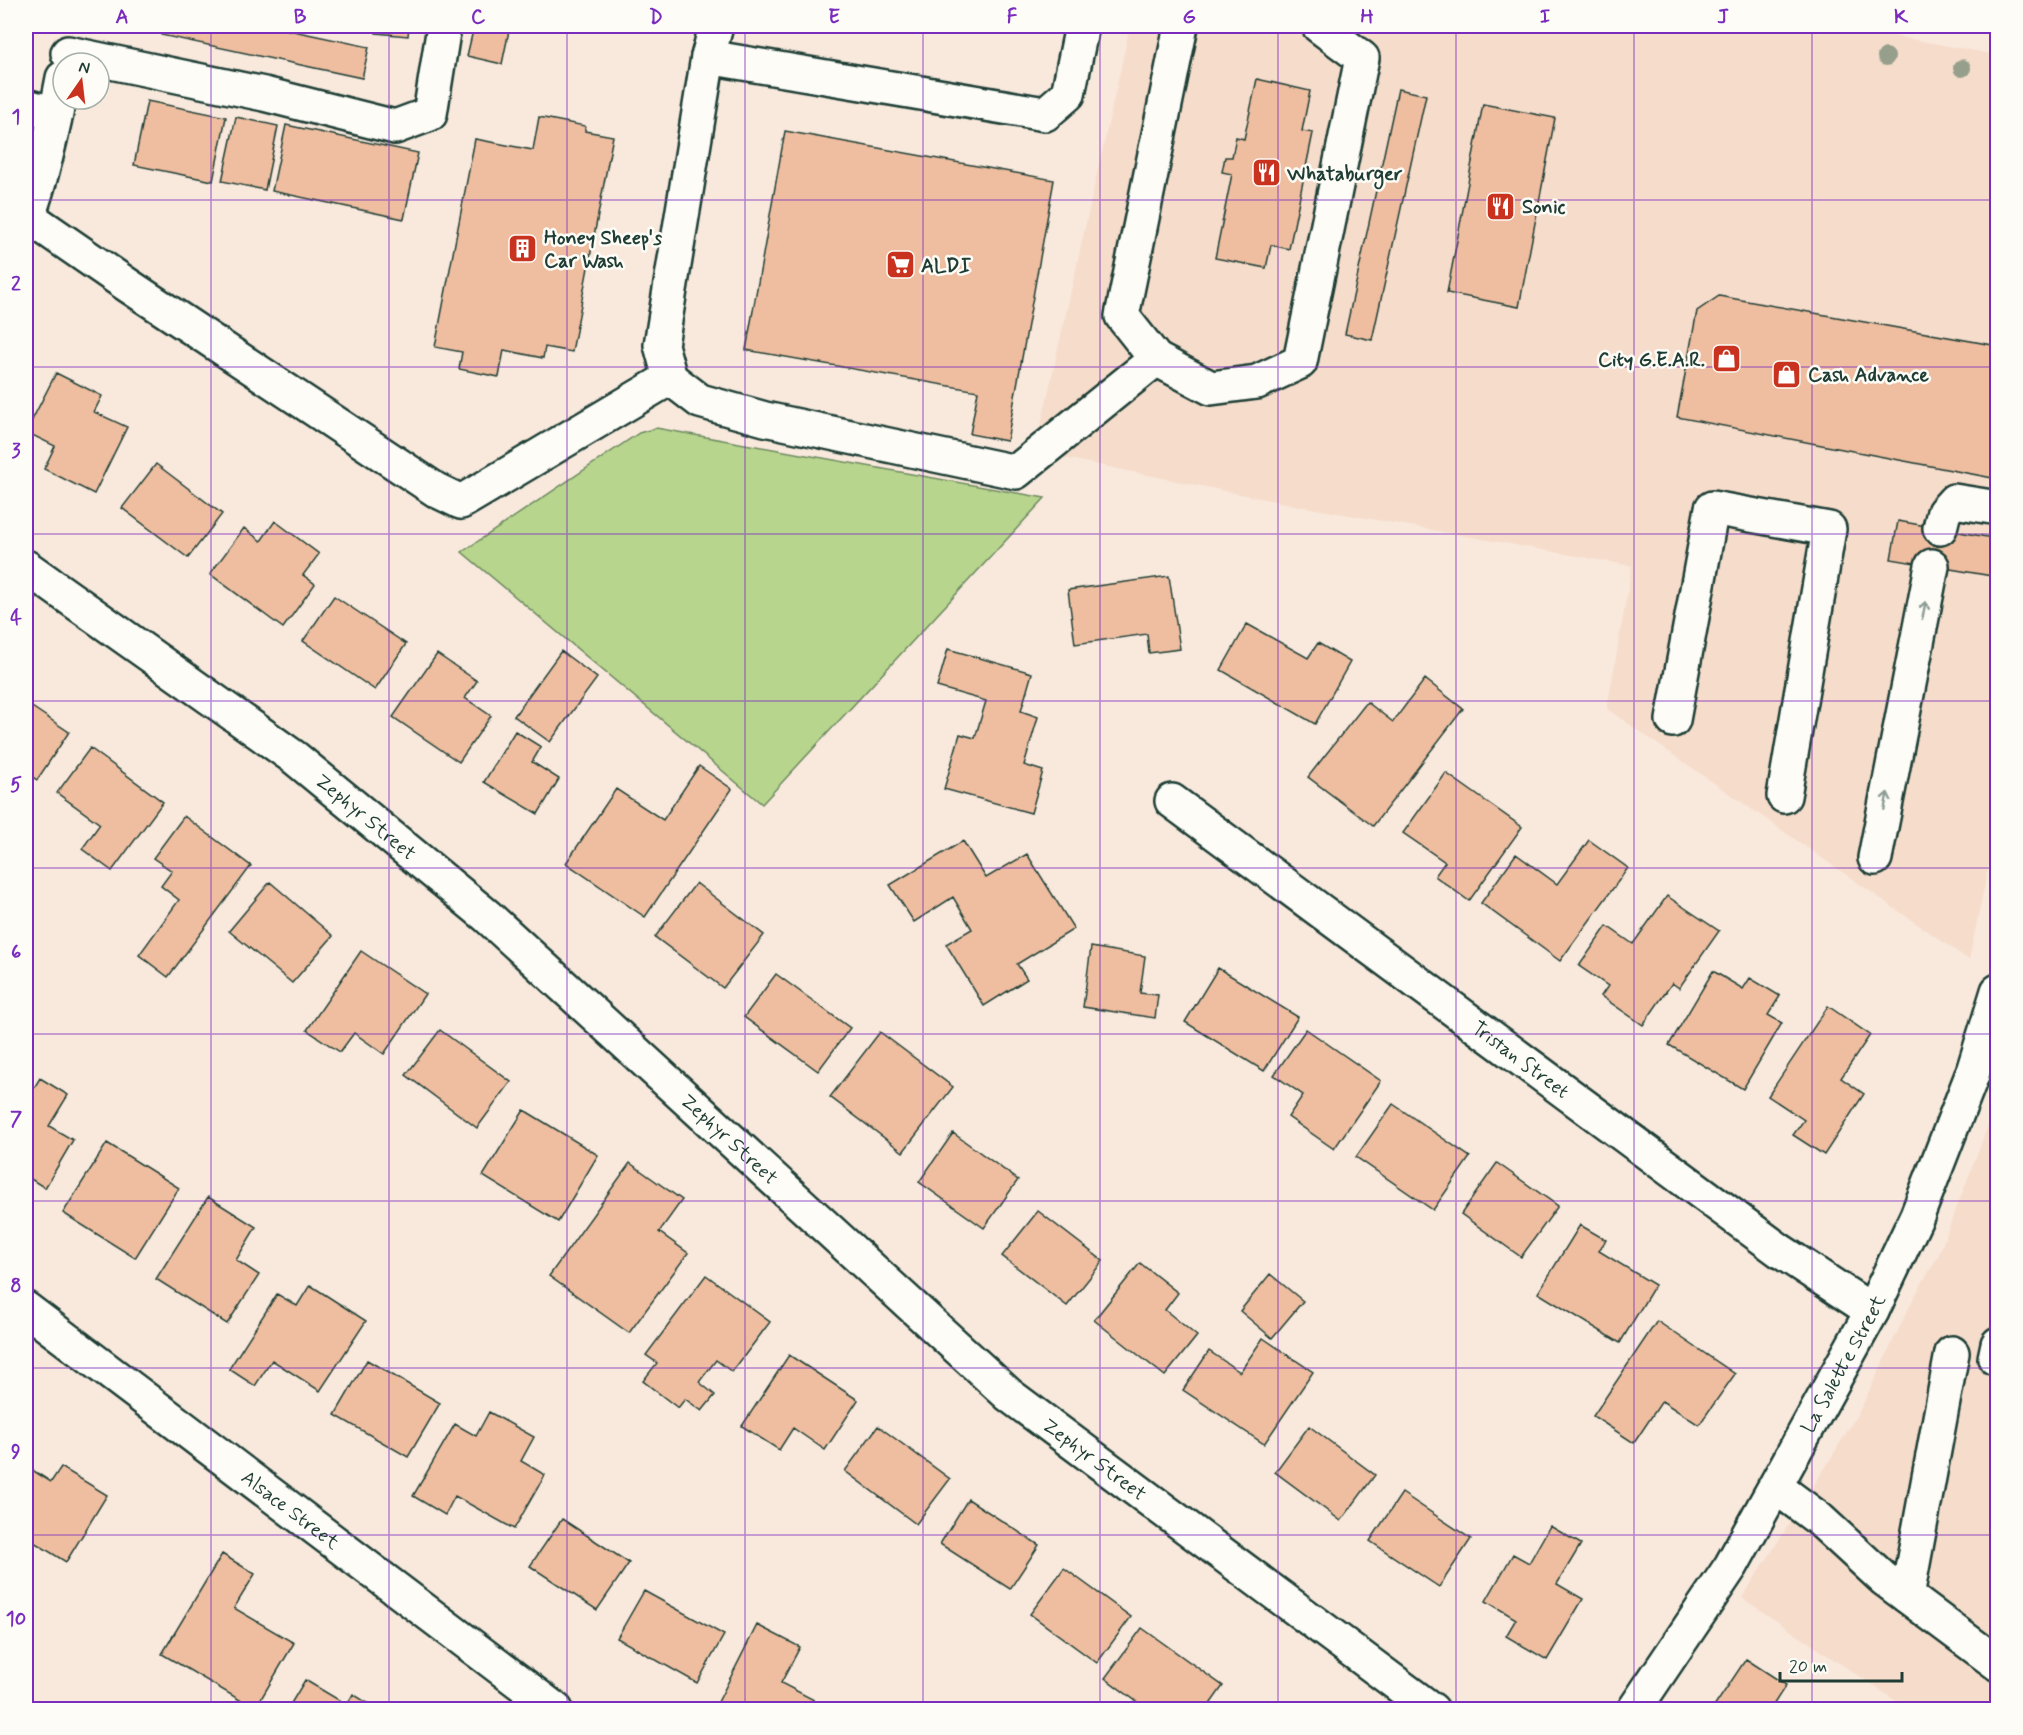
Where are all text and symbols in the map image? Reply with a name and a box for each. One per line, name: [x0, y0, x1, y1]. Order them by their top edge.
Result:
text: A: [115, 4, 129, 31]
text: B: [294, 4, 307, 31]
text: C: [471, 4, 486, 31]
text: D: [649, 4, 663, 31]
text: E: [828, 4, 840, 31]
text: F: [1007, 4, 1018, 31]
text: G: [1182, 4, 1196, 31]
text: H: [1360, 4, 1374, 31]
text: I: [1540, 4, 1550, 31]
text: J: [1717, 4, 1729, 31]
text: K: [1894, 4, 1909, 31]
north arrow: [51, 51, 111, 111]
text: N: [77, 56, 92, 79]
text: 1: [12, 104, 20, 131]
restaurant icon: Whataburger: [1250, 157, 1282, 189]
place label: Whataburger: [1286, 161, 1403, 190]
restaurant icon: Sonic: [1485, 190, 1517, 222]
place label: Sonic: [1522, 194, 1566, 221]
place label: Honey Sheep's Car Wash: [544, 225, 662, 275]
building icon: Honey Sheep's Car Wash: [507, 232, 539, 264]
supermarket icon: ALDI: [884, 249, 916, 281]
place label: ALDI: [921, 253, 971, 280]
text: 2: [11, 271, 21, 298]
shop icon: City G.E.A.R.: [1710, 343, 1742, 375]
place label: City G.E.A.R.: [1598, 347, 1705, 374]
shop icon: Cash Advance: [1771, 358, 1803, 390]
place label: Cash Advance: [1808, 362, 1929, 389]
text: 3: [11, 438, 21, 465]
one-way arrow: [1919, 600, 1930, 620]
text: 4: [10, 605, 22, 632]
street label: Zephyr Street: [309, 768, 421, 867]
text: 5: [10, 772, 22, 799]
one-way arrow: [1881, 792, 1892, 811]
text: 6: [11, 939, 21, 966]
street label: Tristan Street: [1466, 1015, 1574, 1105]
street label: Zephyr Street: [674, 1088, 783, 1192]
text: 7: [10, 1106, 22, 1133]
text: 8: [10, 1273, 22, 1300]
street label: La Salette Street: [1795, 1290, 1893, 1438]
street label: Zephyr Street: [1036, 1412, 1151, 1508]
text: 9: [11, 1439, 21, 1466]
street label: Alsace Street: [235, 1465, 345, 1557]
text: 10: [6, 1606, 26, 1633]
scale bar: [1780, 1645, 1902, 1683]
text: 20 m: [1789, 1655, 1827, 1679]

